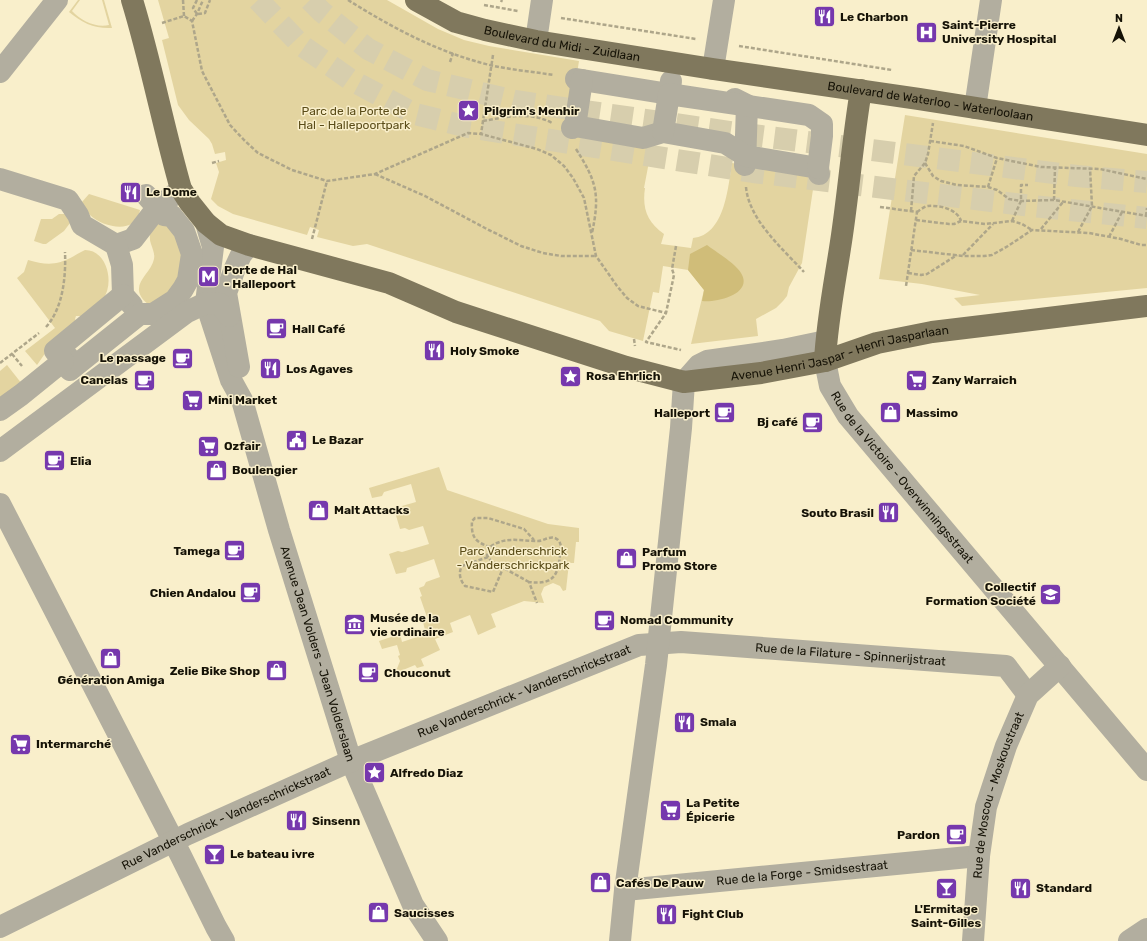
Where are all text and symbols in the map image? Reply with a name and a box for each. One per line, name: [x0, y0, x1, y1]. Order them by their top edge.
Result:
restaurant icon: Le Charbon: [811, 4, 837, 30]
north arrow: [1099, 8, 1139, 48]
place label: Le Charbon: [840, 10, 908, 24]
text: N: [1115, 12, 1123, 25]
place label: Saint-Pierre University Hospital: [942, 18, 1056, 46]
hospital icon: Saint-Pierre University Hospital: [914, 19, 940, 45]
street label: Boulevard du Midi - Zuidlaan: [483, 23, 641, 64]
street label: Boulevard de Waterloo - Waterloolaan: [827, 79, 1034, 124]
place icon: Pilgrim's Menhir: [455, 98, 481, 124]
park label: Parc de la Porte de Hal - Hallepoortpark: [298, 104, 411, 132]
place label: Pilgrim's Menhir: [484, 104, 580, 118]
restaurant icon: Le Dome: [117, 179, 143, 205]
place label: Le Dome: [146, 185, 197, 199]
place label: Porte de Hal - Hallepoort: [224, 263, 297, 291]
metro station icon: Porte de Hal - Hallepoort: [195, 264, 221, 290]
cafe icon: Hall Café: [263, 316, 289, 342]
place label: Hall Café: [292, 322, 345, 336]
street label: Avenue Henri Jaspar - Henri Jasparlaan: [730, 323, 949, 383]
restaurant icon: Holy Smoke: [421, 338, 447, 364]
place label: Holy Smoke: [450, 344, 519, 358]
cafe icon: Le passage: [169, 345, 195, 371]
place label: Le passage: [99, 351, 166, 365]
restaurant icon: Los Agaves: [258, 356, 284, 382]
place label: Los Agaves: [286, 362, 353, 376]
place icon: Rosa Ehrlich: [557, 363, 583, 389]
cafe icon: Canelas: [131, 367, 157, 393]
supermarket icon: Zany Warraich: [903, 367, 929, 393]
place label: Rosa Ehrlich: [586, 369, 661, 383]
place label: Canelas: [81, 373, 128, 387]
place label: Zany Warraich: [932, 373, 1017, 387]
supermarket icon: Mini Market: [179, 387, 205, 413]
street label: Rue de la Victoire - Overwinningsstraat: [828, 389, 977, 566]
place label: Mini Market: [208, 393, 277, 407]
cafe icon: Halleport: [712, 400, 738, 426]
shop icon: Massimo: [878, 400, 904, 426]
place label: Halleport: [654, 406, 710, 420]
place label: Massimo: [906, 406, 958, 420]
cafe icon: Bj café: [800, 409, 826, 435]
place label: Bj café: [757, 415, 798, 429]
public building icon: Le Bazar: [284, 427, 310, 453]
supermarket icon: Ozfair: [195, 433, 221, 459]
place label: Le Bazar: [312, 433, 364, 447]
place label: Ozfair: [224, 439, 261, 453]
cafe icon: Elia: [41, 448, 67, 474]
place label: Elia: [70, 454, 92, 468]
shop icon: Boulengier: [203, 457, 229, 483]
place label: Boulengier: [232, 463, 298, 477]
shop icon: Malt Attacks: [305, 497, 331, 523]
restaurant icon: Souto Brasil: [876, 500, 902, 526]
place label: Malt Attacks: [334, 503, 410, 517]
place label: Souto Brasil: [801, 506, 874, 520]
cafe icon: Tamega: [222, 538, 248, 564]
place label: Tamega: [174, 544, 220, 558]
street label: Avenue Jean Volders - Jean Volderslaan: [277, 544, 358, 763]
park label: Parc Vanderschrick - Vanderschrickpark: [457, 544, 570, 572]
place label: Parfum Promo Store: [642, 545, 717, 573]
shop icon: Parfum Promo Store: [614, 546, 640, 572]
cafe icon: Chien Andalou: [238, 580, 264, 606]
place label: Collectif Formation Société: [926, 580, 1037, 608]
school or university icon: Collectif Formation Société: [1038, 581, 1064, 607]
place label: Chien Andalou: [150, 586, 236, 600]
cafe icon: Nomad Community: [592, 607, 618, 633]
place label: Musée de la vie ordinaire: [370, 611, 445, 639]
museum icon: Musée de la vie ordinaire: [341, 612, 367, 638]
place label: Nomad Community: [620, 613, 734, 627]
street label: Rue de la Filature - Spinnerijstraat: [755, 641, 947, 669]
street label: Rue Vanderschrick - Vanderschrickstraat: [416, 642, 633, 740]
shop icon: Génération Amiga: [98, 646, 124, 672]
shop icon: Zelie Bike Shop: [263, 658, 289, 684]
cafe icon: Chouconut: [356, 660, 382, 686]
place label: Zelie Bike Shop: [170, 664, 260, 678]
place label: Chouconut: [384, 666, 451, 680]
place label: Génération Amiga: [57, 673, 165, 687]
restaurant icon: Smala: [672, 709, 698, 735]
street label: Rue de Moscou - Moskoustraat: [970, 710, 1027, 879]
place label: Smala: [700, 715, 737, 729]
supermarket icon: Intermarché: [7, 731, 33, 757]
place label: Intermarché: [36, 737, 111, 751]
place icon: Alfredo Diaz: [362, 760, 388, 786]
street label: Rue Vanderschrick - Vanderschrickstraat: [119, 764, 333, 873]
place label: Alfredo Diaz: [390, 766, 463, 780]
place label: La Petite Épicerie: [686, 796, 740, 824]
supermarket icon: La Petite Épicerie: [657, 797, 683, 823]
restaurant icon: Sinsenn: [284, 808, 310, 834]
place label: Sinsenn: [312, 814, 361, 828]
cafe icon: Pardon: [943, 822, 969, 848]
place label: Pardon: [897, 828, 940, 842]
bar icon: Le bateau ivre: [202, 841, 228, 867]
place label: Le bateau ivre: [230, 847, 315, 861]
street label: Rue de la Forge - Smidsestraat: [716, 858, 889, 888]
shop icon: Cafés De Pauw: [587, 870, 613, 896]
bar icon: L'Ermitage Saint-Gilles: [933, 875, 959, 901]
restaurant icon: Standard: [1008, 875, 1034, 901]
place label: Cafés De Pauw: [616, 876, 704, 890]
place label: Standard: [1036, 881, 1092, 895]
shop icon: Saucisses: [366, 900, 392, 926]
restaurant icon: Fight Club: [653, 901, 679, 927]
place label: L'Ermitage Saint-Gilles: [911, 902, 981, 930]
place label: Saucisses: [394, 906, 455, 920]
place label: Fight Club: [682, 907, 744, 921]

